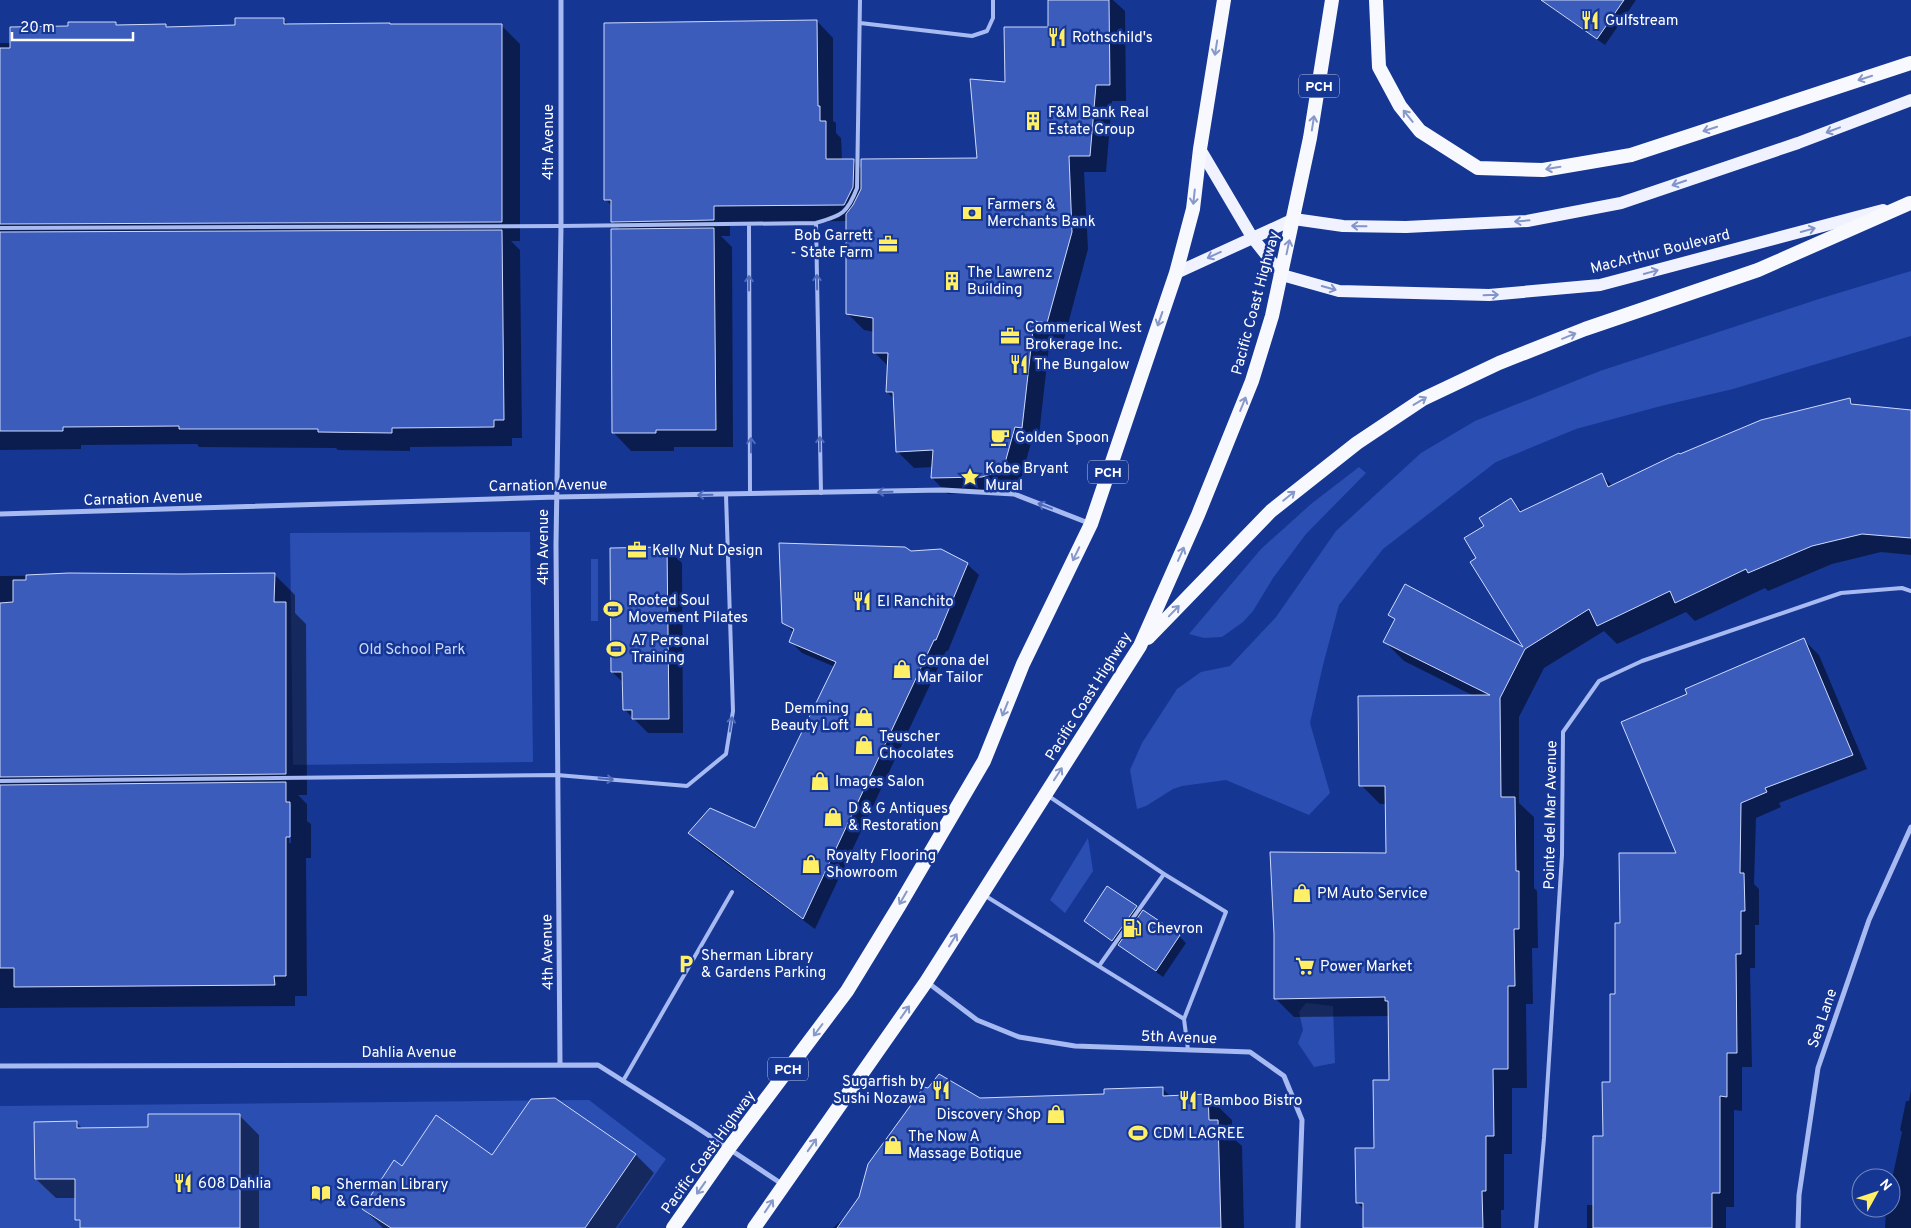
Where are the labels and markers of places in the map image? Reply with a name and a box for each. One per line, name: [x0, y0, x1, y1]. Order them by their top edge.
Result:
restaurant icon: Gulfstream: [1579, 9, 1601, 31]
place label: Gulfstream: [1605, 12, 1679, 31]
restaurant icon: Rothschild's: [1046, 26, 1068, 48]
place label: Rothschild's: [1072, 29, 1153, 48]
place label: F&M Bank Real Estate Group: [1048, 104, 1149, 140]
building icon: F&M Bank Real Estate Group: [1022, 110, 1044, 132]
place label: Farmers & Merchants Bank: [987, 196, 1096, 232]
bank icon: Farmers & Merchants Bank: [961, 202, 983, 224]
place label: Bob Garrett - State Farm: [791, 227, 873, 263]
office icon: Bob Garrett - State Farm: [877, 233, 899, 255]
place label: The Lawrenz Building: [967, 264, 1053, 300]
building icon: The Lawrenz Building: [941, 270, 963, 292]
place label: Commerical West Brokerage Inc.: [1025, 319, 1142, 355]
office icon: Commerical West Brokerage Inc.: [999, 325, 1021, 347]
restaurant icon: The Bungalow: [1008, 353, 1030, 375]
place label: The Bungalow: [1034, 356, 1130, 375]
cafe icon: Golden Spoon: [989, 426, 1011, 448]
place label: Golden Spoon: [1015, 429, 1109, 448]
place label: Kobe Bryant Mural: [985, 460, 1069, 496]
place icon: Kobe Bryant Mural: [959, 466, 981, 488]
office icon: Kelly Nut Design: [626, 539, 648, 561]
place label: Kelly Nut Design: [652, 542, 763, 561]
restaurant icon: El Ranchito: [851, 590, 873, 612]
place label: Rooted Soul Movement Pilates: [628, 592, 748, 628]
place label: El Ranchito: [877, 593, 954, 612]
sports icon: Rooted Soul Movement Pilates: [602, 598, 624, 620]
place label: A7 Personal Training: [631, 632, 709, 668]
sports icon: A7 Personal Training: [605, 638, 627, 660]
place label: Corona del Mar Tailor: [917, 652, 989, 688]
shop icon: Corona del Mar Tailor: [891, 658, 913, 680]
place label: Demming Beauty Loft: [770, 700, 849, 736]
shop icon: Demming Beauty Loft: [853, 706, 875, 728]
place label: Teuscher Chocolates: [879, 728, 954, 764]
shop icon: Teuscher Chocolates: [853, 734, 875, 756]
shop icon: Images Salon: [809, 770, 831, 792]
place label: Images Salon: [835, 773, 925, 792]
place label: D & G Antiques & Restoration: [848, 800, 948, 836]
shop icon: D & G Antiques & Restoration: [822, 806, 844, 828]
place label: Royalty Flooring Showroom: [826, 847, 936, 883]
shop icon: Royalty Flooring Showroom: [800, 853, 822, 875]
shop icon: PM Auto Service: [1291, 882, 1313, 904]
place label: PM Auto Service: [1317, 885, 1428, 904]
fuel station icon: Chevron: [1121, 917, 1143, 939]
place label: Chevron: [1147, 920, 1203, 939]
place label: Sherman Library & Gardens Parking: [701, 947, 826, 983]
parking icon: Sherman Library & Gardens Parking: [675, 953, 697, 975]
supermarket icon: Power Market: [1294, 955, 1316, 977]
place label: Power Market: [1320, 958, 1412, 977]
place label: Sugarfish by Sushi Nozawa: [833, 1073, 926, 1109]
restaurant icon: Sugarfish by Sushi Nozawa: [930, 1079, 952, 1101]
restaurant icon: Bamboo Bistro: [1177, 1089, 1199, 1111]
place label: Bamboo Bistro: [1203, 1092, 1302, 1111]
shop icon: Discovery Shop: [1045, 1103, 1067, 1125]
place label: Discovery Shop: [936, 1106, 1041, 1125]
sports icon: CDM LAGREE: [1127, 1122, 1149, 1144]
place label: CDM LAGREE: [1153, 1125, 1245, 1144]
place label: The Now A Massage Botique: [908, 1128, 1022, 1164]
shop icon: The Now A Massage Botique: [882, 1134, 904, 1156]
restaurant icon: 608 Dahlia: [172, 1172, 194, 1194]
place label: 608 Dahlia: [198, 1175, 271, 1194]
place label: Sherman Library & Gardens: [336, 1176, 449, 1212]
library icon: Sherman Library & Gardens: [310, 1182, 332, 1204]

